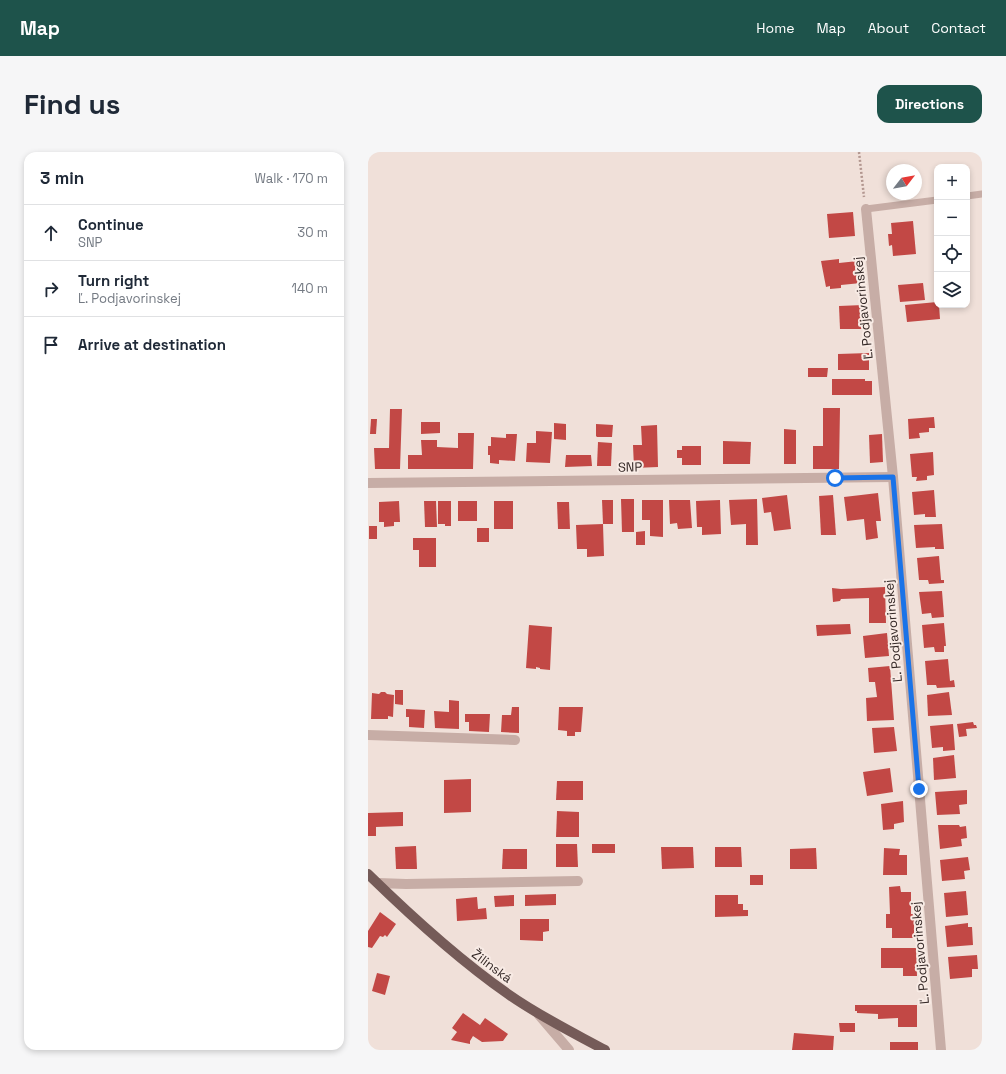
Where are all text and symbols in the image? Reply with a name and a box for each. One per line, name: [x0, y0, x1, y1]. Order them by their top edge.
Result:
text: Map: [20, 16, 60, 41]
text: Home: [756, 19, 794, 37]
text: Map: [816, 19, 846, 37]
text: About: [868, 19, 909, 37]
text: Contact: [931, 19, 986, 37]
button: Directions: [877, 85, 982, 123]
text: Find us: [24, 86, 121, 122]
north arrow: [886, 164, 922, 200]
map controls: [934, 164, 970, 308]
button: +: [934, 164, 970, 200]
text: 3 min: [40, 167, 84, 189]
text: Walk · 170 m: [254, 170, 328, 187]
button: −: [934, 200, 970, 236]
text: Continue: [78, 215, 144, 234]
icon: ahead: [40, 222, 62, 244]
text: 30 m: [297, 224, 328, 241]
text: SNP: [78, 234, 102, 251]
button: locate: [934, 236, 970, 272]
street label: Ľ. Podjavorinskej: [849, 256, 877, 360]
text: Turn right: [78, 271, 149, 290]
button: layers: [934, 272, 970, 308]
icon: right: [40, 278, 62, 300]
text: 140 m: [292, 280, 328, 297]
text: Ľ. Podjavorinskej: [78, 290, 181, 307]
icon: arrive: [40, 334, 62, 356]
text: Arrive at destination: [78, 335, 226, 354]
street label: SNP: [618, 458, 643, 476]
route start: [826, 469, 844, 487]
street label: Ľ. Podjavorinskej: [880, 579, 906, 683]
route end: [910, 780, 928, 798]
street label: Ľ. Podjavorinskej: [907, 901, 933, 1005]
street label: Žilinská: [468, 945, 516, 987]

